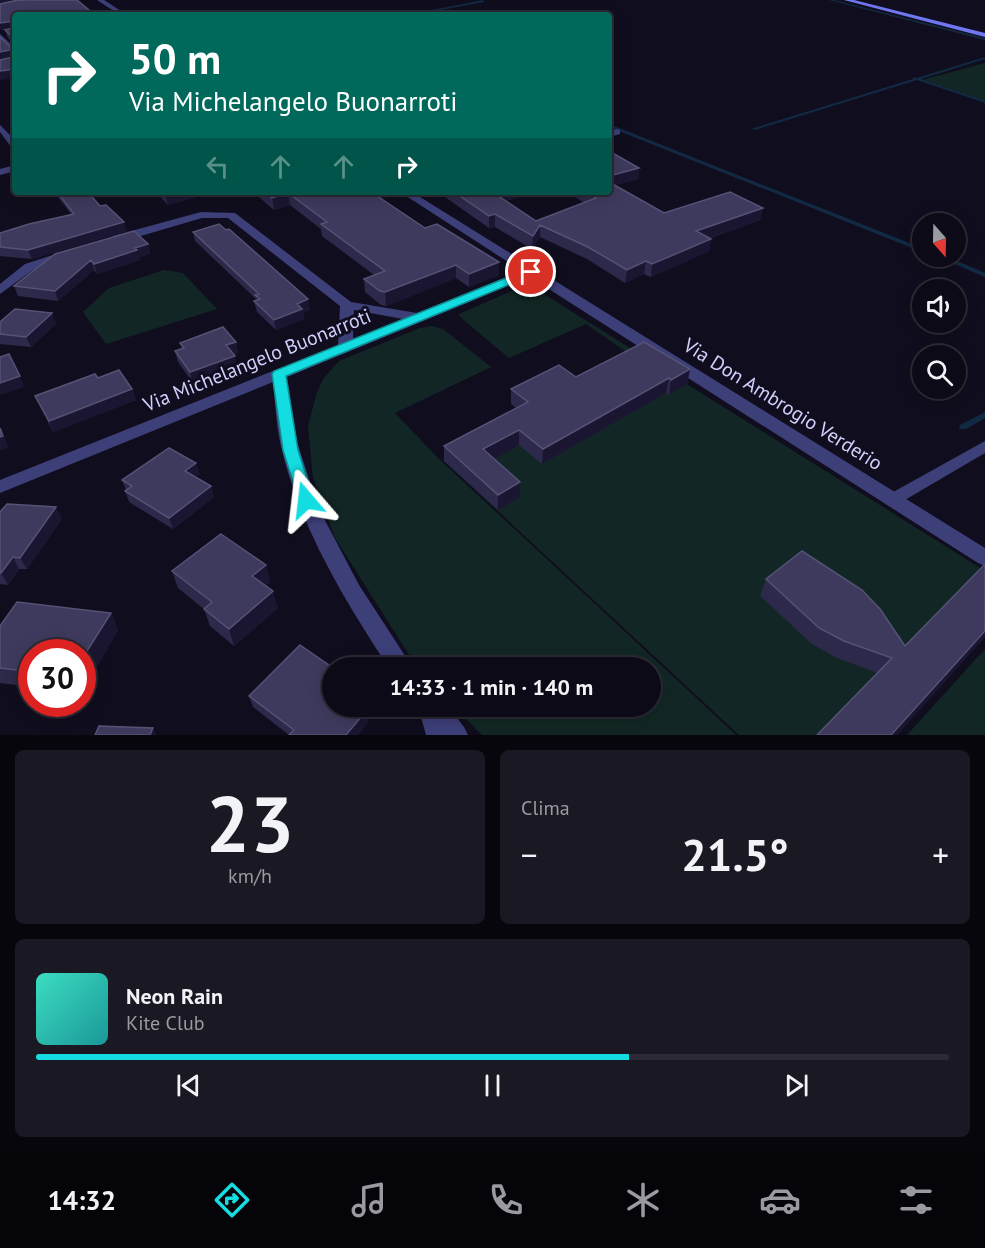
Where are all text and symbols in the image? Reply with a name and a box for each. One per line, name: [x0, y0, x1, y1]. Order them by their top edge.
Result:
text: 50 m: [129, 31, 221, 86]
icon: right: [30, 36, 108, 114]
text: Via Michelangelo Buonarroti: [129, 84, 457, 118]
icon: left: [201, 150, 234, 183]
icon: ahead: [264, 150, 297, 183]
icon: ahead: [327, 150, 360, 183]
icon: right: [390, 150, 423, 183]
north arrow: [912, 213, 966, 267]
map controls: [912, 213, 966, 399]
pin: [505, 246, 556, 297]
icon: arrive: [514, 255, 547, 288]
button: sound: [912, 279, 966, 333]
street label: Via Michelangelo Buonarroti: [138, 302, 375, 418]
street label: Via Don Ambrogio Verderio: [678, 331, 888, 476]
button: search: [912, 345, 966, 399]
position arrow: [274, 468, 338, 532]
speed limit sign: 30: [18, 639, 96, 717]
text: 14:33 · 1 min · 140 m: [390, 673, 593, 701]
text: 23: [206, 773, 294, 874]
text: Clima: [521, 795, 570, 821]
text: 21.5°: [681, 825, 789, 883]
text: −: [521, 833, 538, 876]
text: +: [932, 833, 949, 876]
text: km/h: [228, 863, 272, 889]
text: Neon Rain: [126, 982, 223, 1010]
text: Kite Club: [126, 1010, 204, 1036]
icon: previous: [172, 1069, 205, 1102]
icon: pause: [476, 1069, 509, 1102]
icon: next: [780, 1069, 813, 1102]
icon: directions: [211, 1179, 253, 1221]
icon: music: [348, 1179, 390, 1221]
icon: phone: [485, 1179, 527, 1221]
icon: climate: [622, 1179, 664, 1221]
icon: car: [759, 1179, 801, 1221]
icon: filters: [895, 1179, 937, 1221]
text: 14:32: [47, 1183, 116, 1217]

